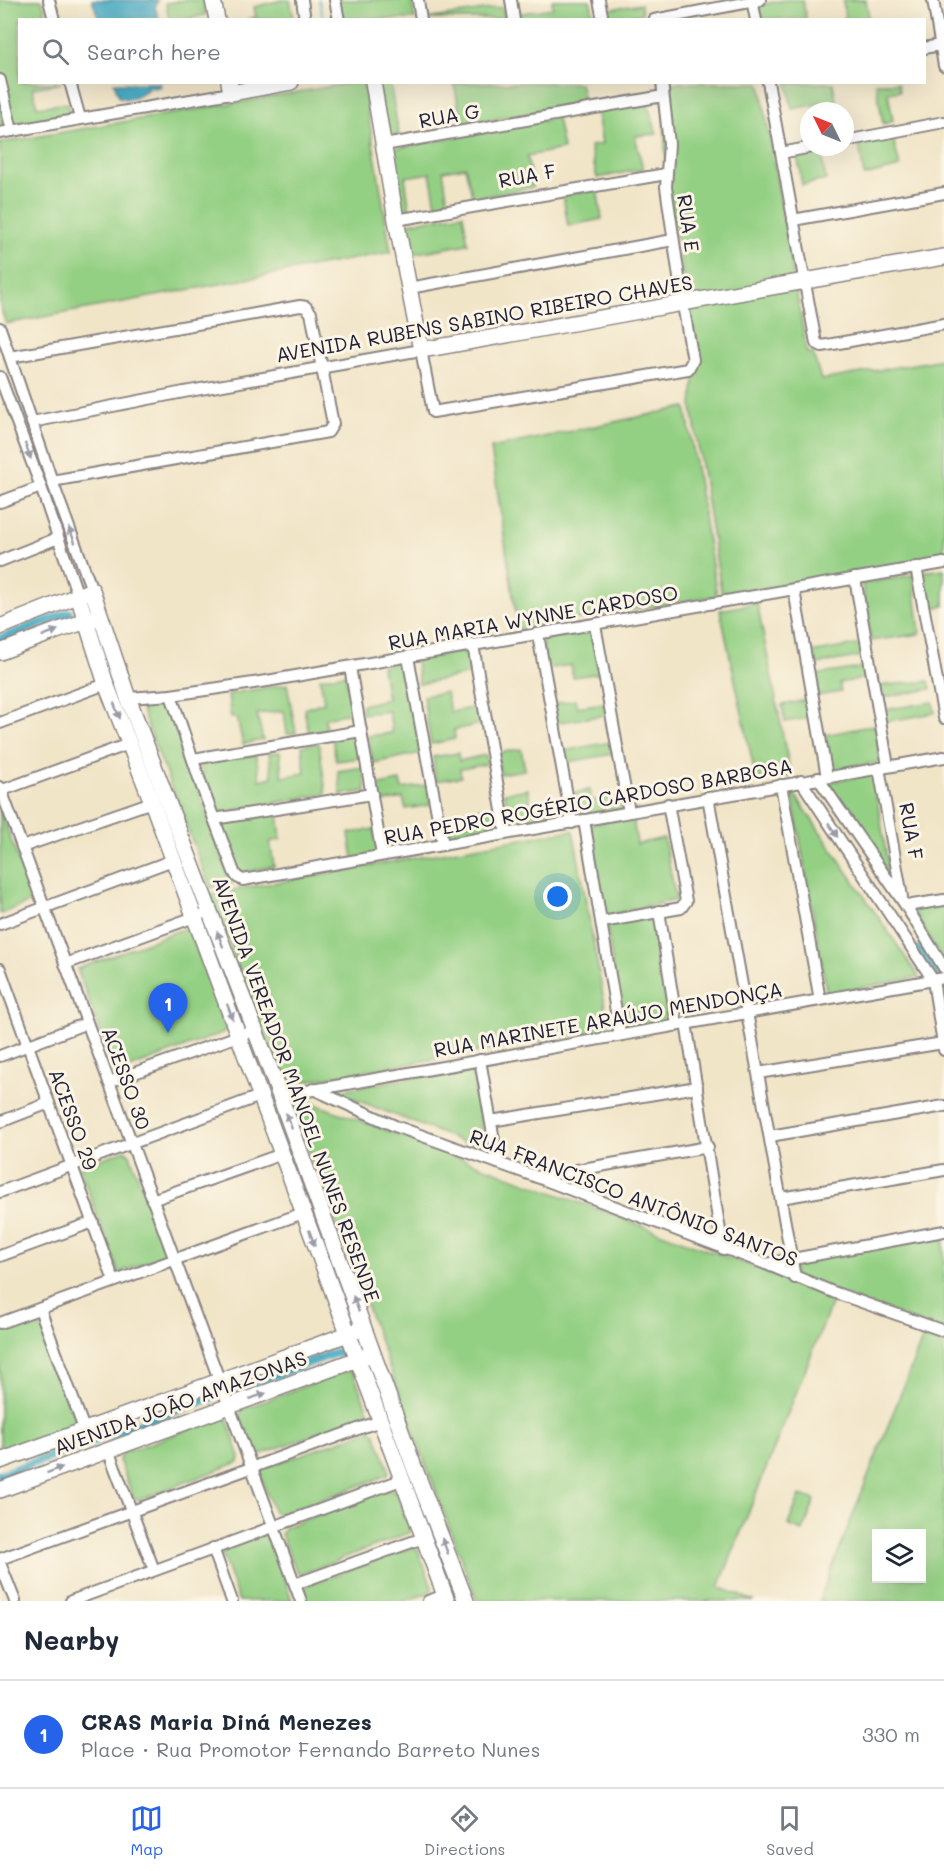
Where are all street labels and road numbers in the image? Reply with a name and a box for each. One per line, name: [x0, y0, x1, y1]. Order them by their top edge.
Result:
street label: RUA G: [417, 97, 482, 133]
street label: RUA F: [496, 157, 558, 193]
street label: RUA E: [672, 193, 706, 253]
street label: AVENIDA RUBENS SABINO RIBEIRO CHAVES: [274, 269, 694, 367]
street label: RUA MARIA WYNNE CARDOSO: [386, 579, 680, 655]
street label: RUA PEDRO ROGÉRIO CARDOSO BARBOSA: [382, 752, 794, 850]
street label: RUA F: [894, 800, 930, 862]
street label: AVENIDA VEREADOR MANOEL NUNES RESENDE: [208, 872, 386, 1306]
street label: RUA MARINETE ARAÚJO MENDONÇA: [432, 976, 784, 1062]
street label: ACESSO 30: [96, 1023, 158, 1133]
street label: ACESSO 29: [44, 1065, 104, 1173]
street label: RUA FRANCISCO ANTÔNIO SANTOS: [466, 1122, 802, 1272]
street label: AVENIDA JOÃO AMAZONAS: [50, 1344, 310, 1460]

